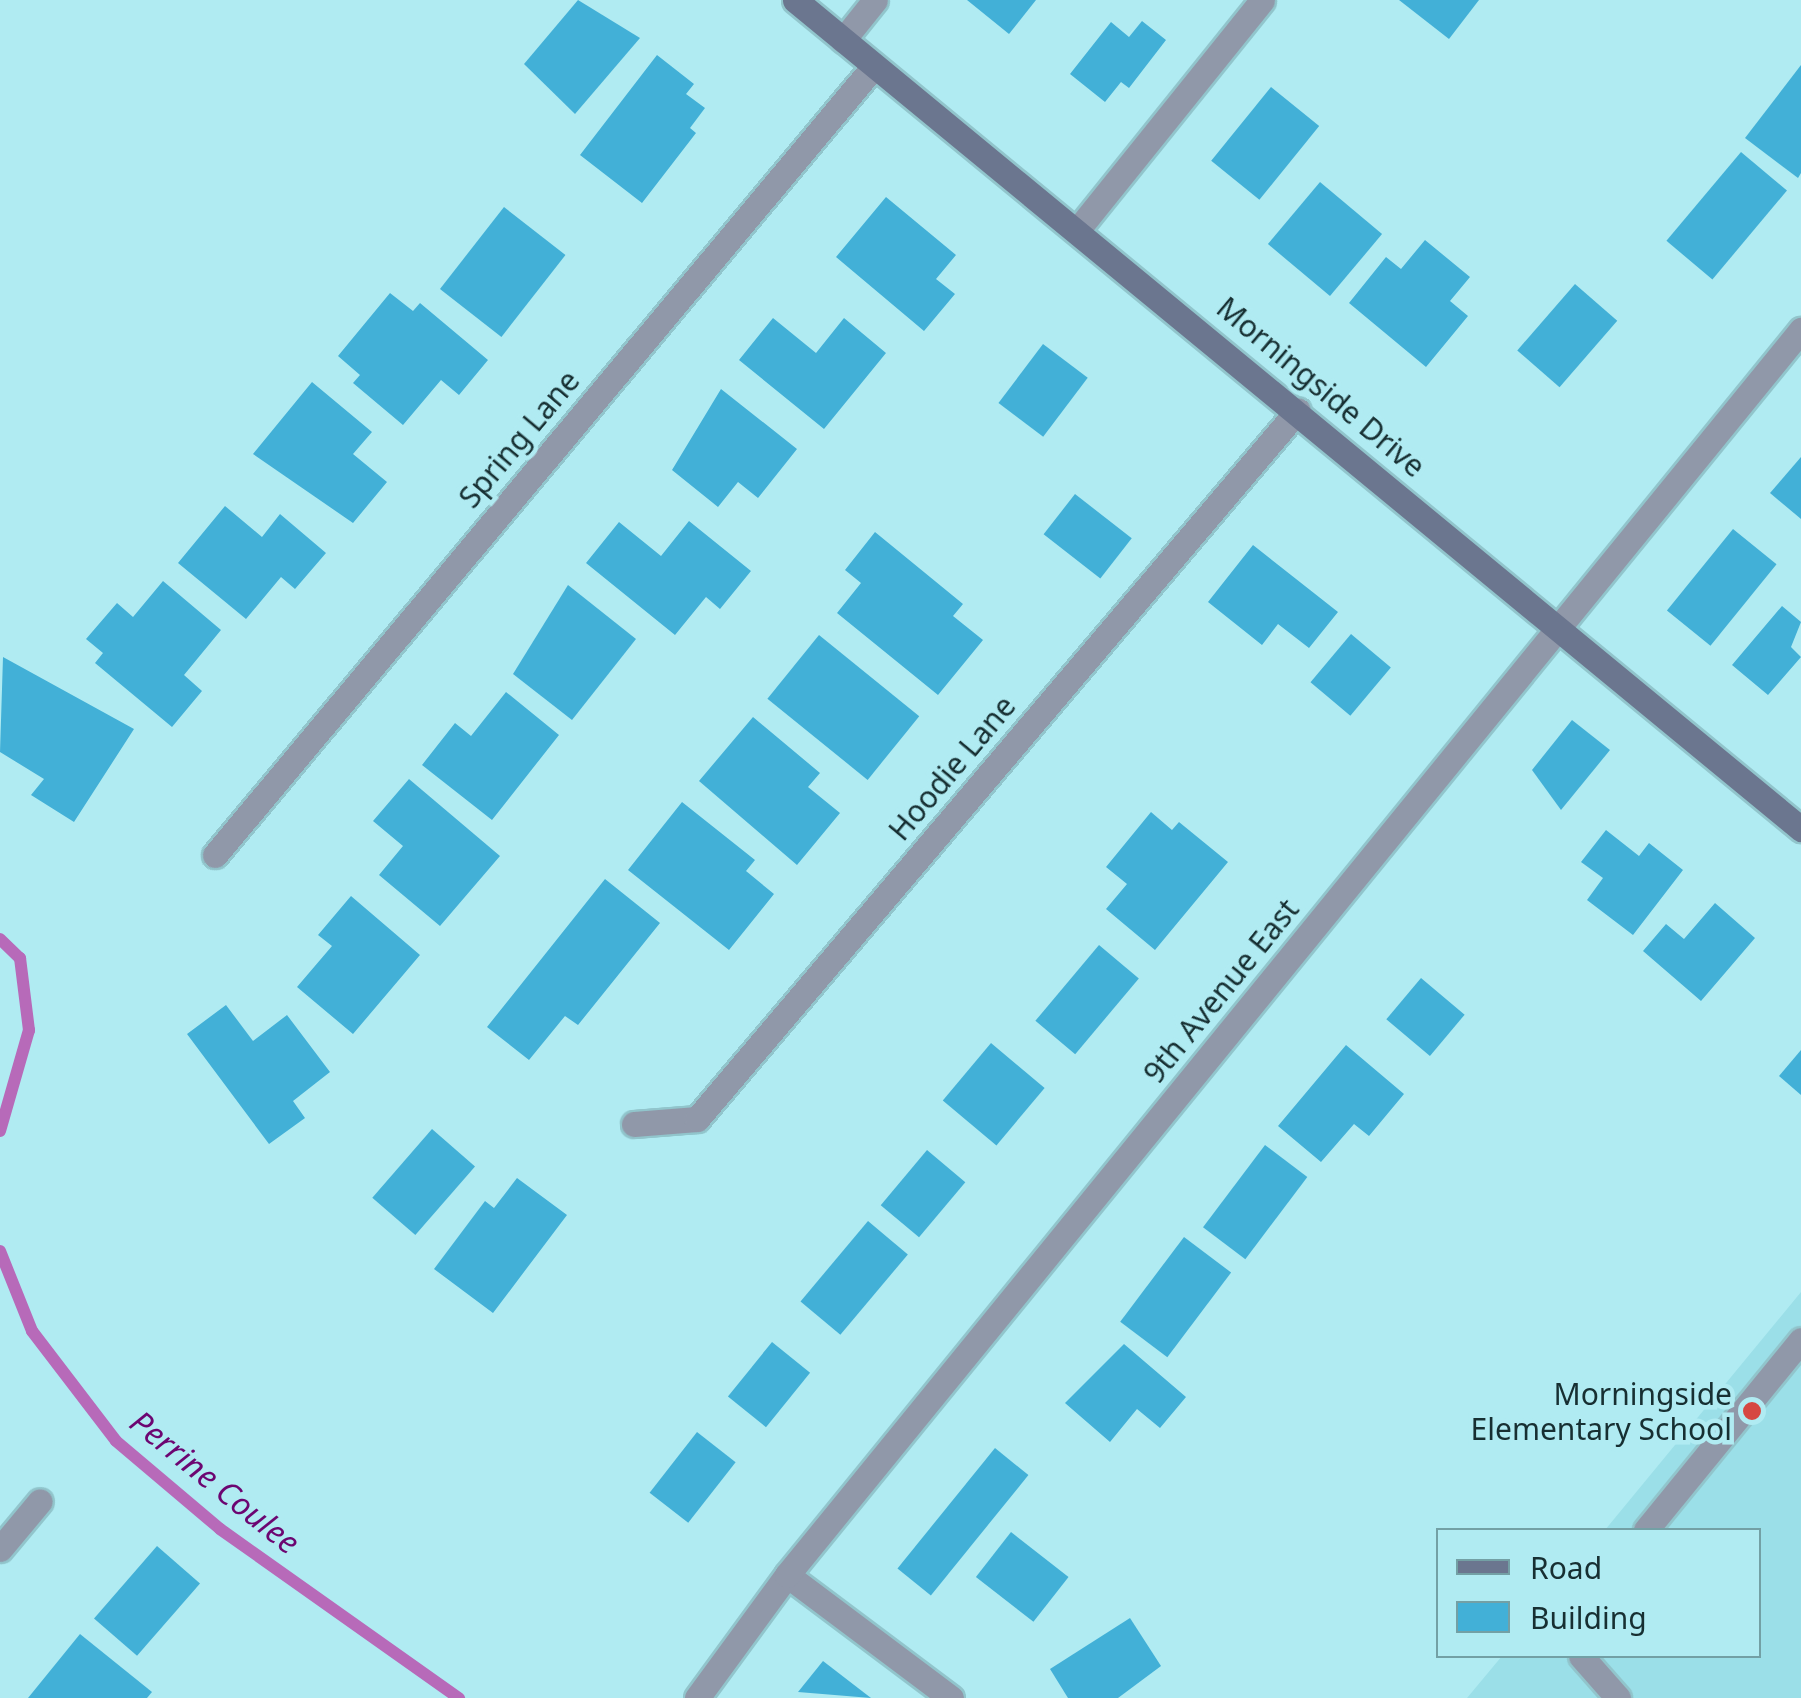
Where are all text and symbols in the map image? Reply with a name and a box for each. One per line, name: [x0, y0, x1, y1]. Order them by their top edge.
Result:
street label: Morningside Drive: [1210, 289, 1432, 485]
street label: Spring Lane: [451, 363, 587, 515]
street label: Hoodie Lane: [881, 688, 1023, 848]
street label: 9th Avenue East: [1136, 892, 1306, 1090]
place label: Morningside Elementary School: [1471, 1376, 1732, 1446]
marker: Morningside Elementary School: [1741, 1400, 1763, 1422]
water label: Perrine Coulee: [123, 1402, 307, 1562]
legend: [1436, 1528, 1761, 1658]
text: Road: [1530, 1547, 1602, 1588]
text: Building: [1530, 1597, 1647, 1638]

